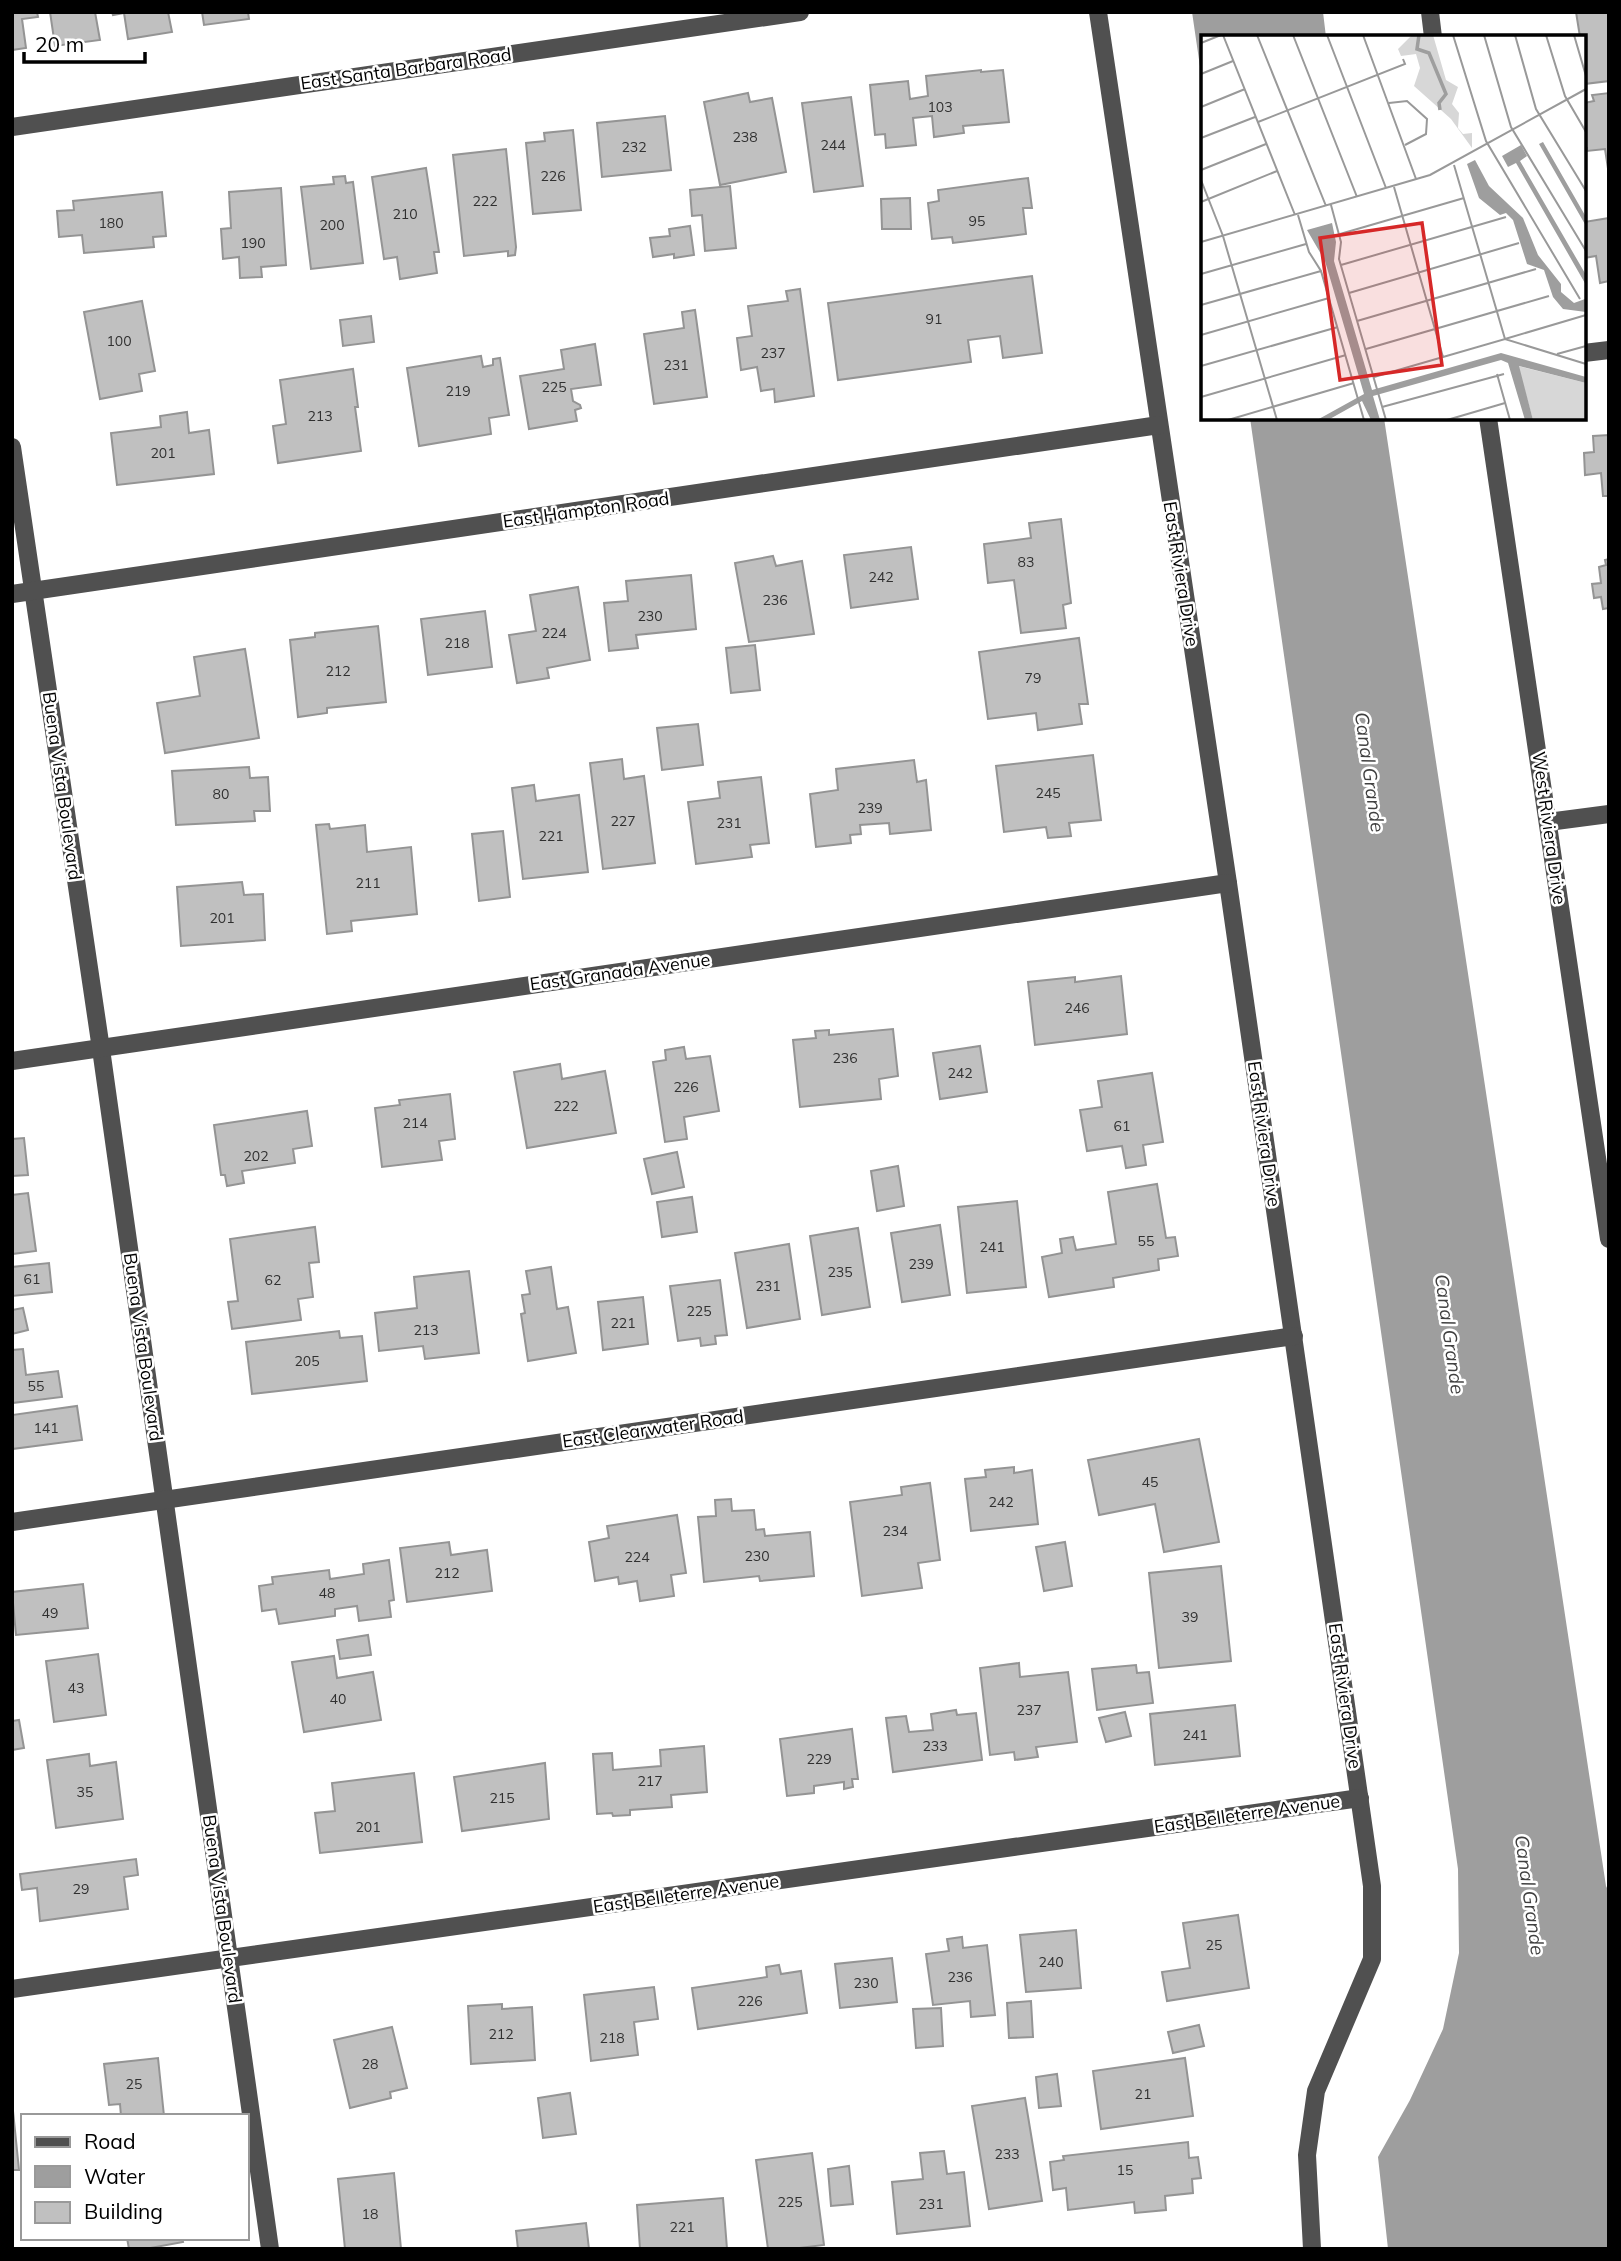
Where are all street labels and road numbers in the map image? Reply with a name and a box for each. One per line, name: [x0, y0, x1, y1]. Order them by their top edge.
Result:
street label: East Santa Barbara Road: [299, 42, 513, 95]
street label: East Hampton Road: [501, 486, 671, 533]
street label: East Riviera Drive: [1159, 500, 1204, 648]
street label: Buena Vista Boulevard: [38, 690, 87, 882]
street label: West Riviera Drive: [1527, 750, 1572, 906]
street label: East Granada Avenue: [528, 947, 712, 996]
street label: East Riviera Drive: [1243, 1060, 1286, 1208]
street label: Buena Vista Boulevard: [119, 1251, 168, 1443]
street label: East Clearwater Road: [561, 1404, 745, 1453]
street label: East Riviera Drive: [1324, 1622, 1367, 1770]
street label: East Belleterre Avenue: [1152, 1789, 1341, 1838]
street label: Buena Vista Boulevard: [198, 1813, 247, 2005]
street label: East Belleterre Avenue: [591, 1869, 780, 1918]

